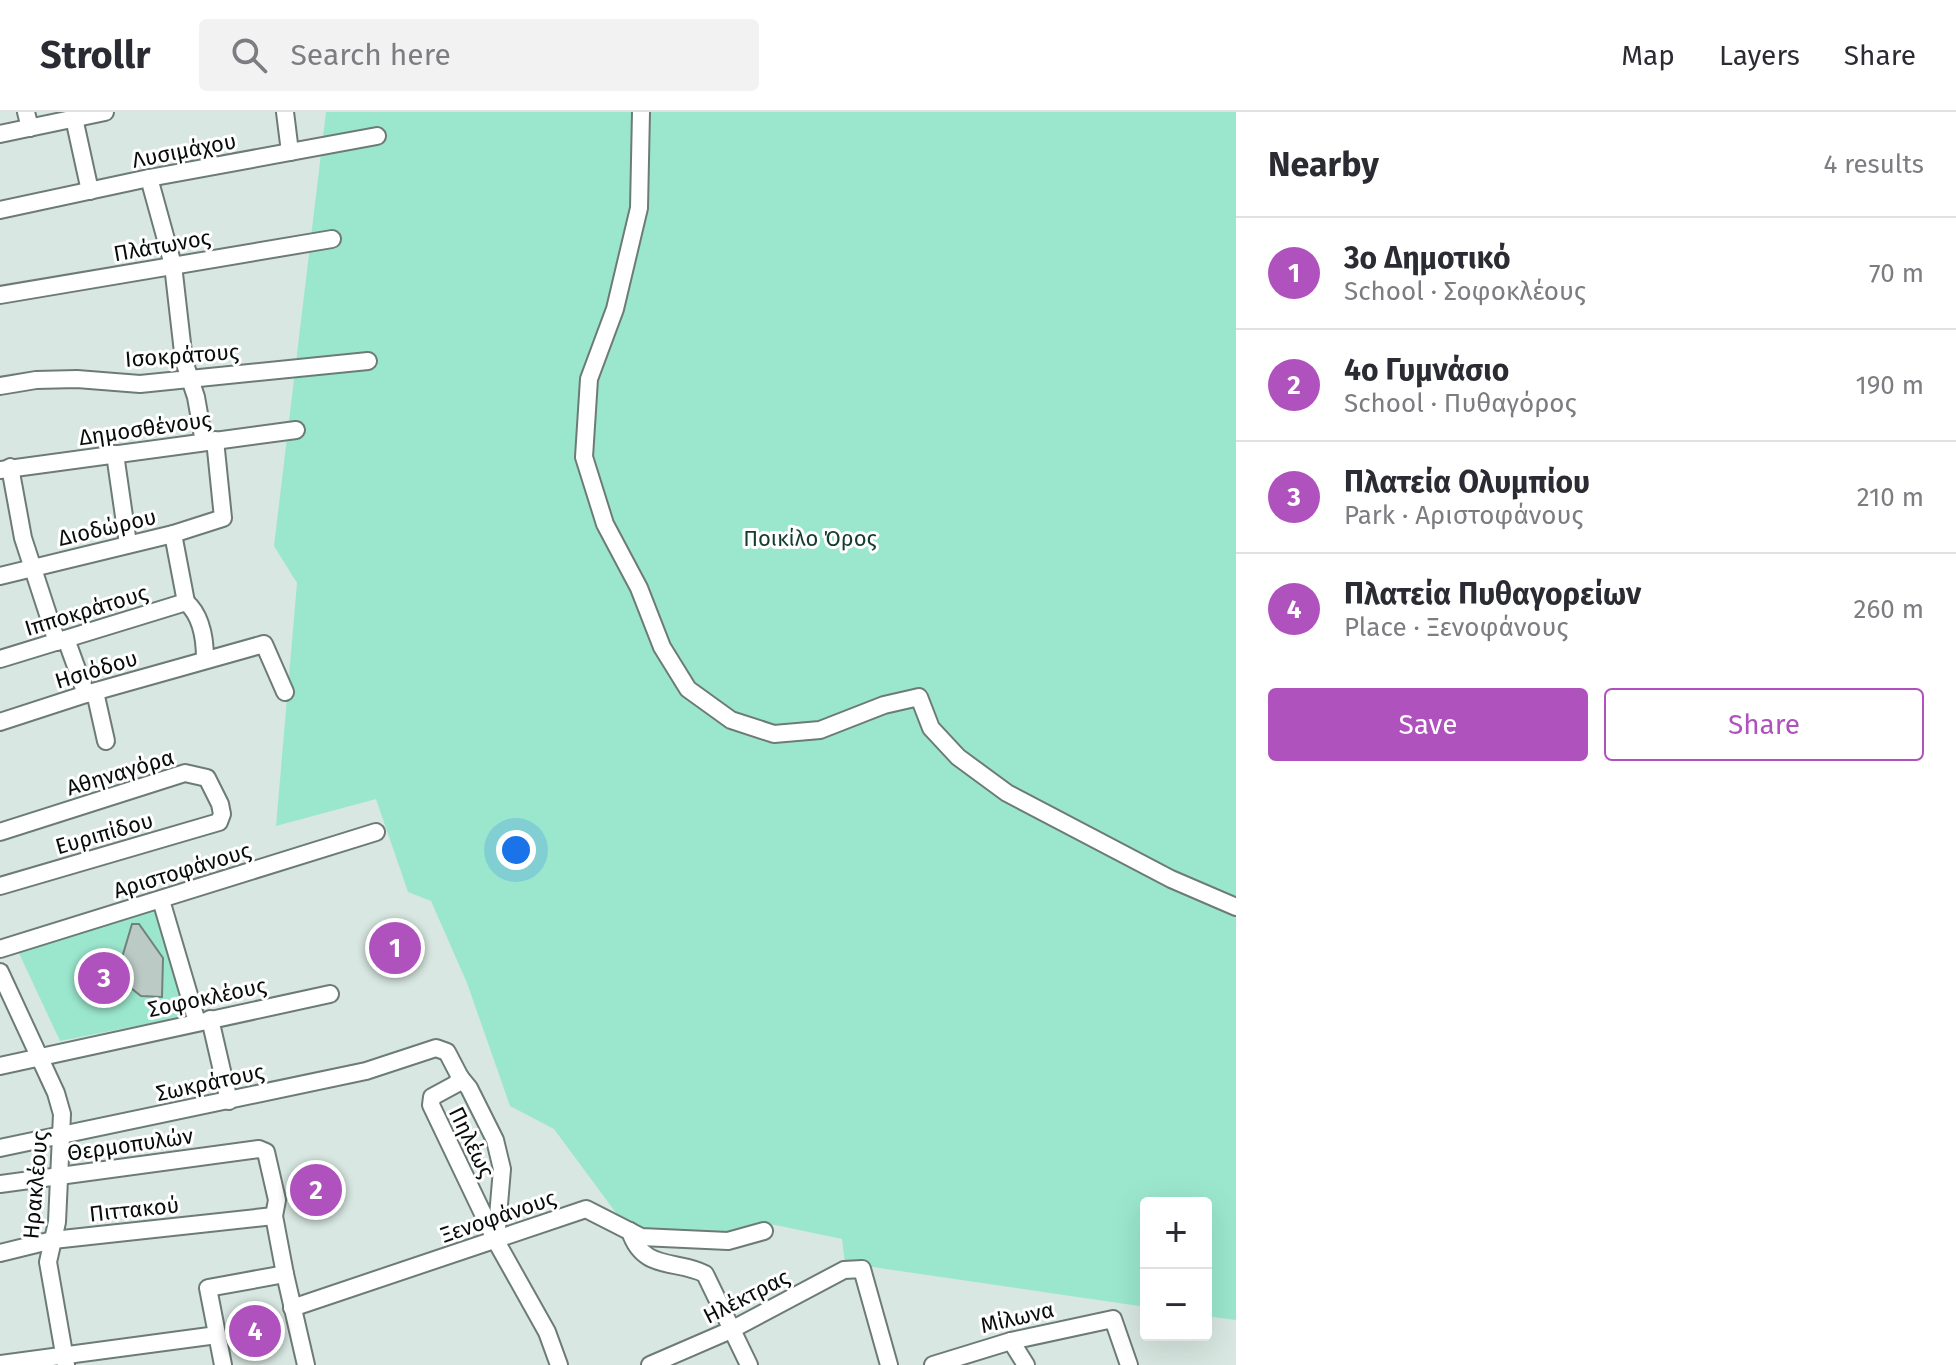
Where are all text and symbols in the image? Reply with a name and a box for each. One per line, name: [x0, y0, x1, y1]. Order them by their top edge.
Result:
search box: [199, 19, 759, 91]
text: Strollr: [40, 32, 151, 78]
icon: search: [227, 33, 271, 77]
text: Search here: [291, 37, 451, 73]
text: Map: [1621, 39, 1675, 72]
text: Layers: [1719, 39, 1800, 72]
text: Share: [1844, 39, 1916, 72]
street label: Λυσιμάχου: [130, 127, 238, 174]
text: Nearby: [1268, 144, 1379, 185]
text: 4 results: [1823, 149, 1924, 180]
street label: Πλάτωνος: [111, 224, 213, 267]
text: 3ο Δημοτικό: [1344, 240, 1510, 276]
text: 1: [1288, 258, 1300, 289]
text: 70 m: [1869, 258, 1924, 289]
text: School · Σοφοκλέους: [1344, 276, 1586, 307]
street label: Ισοκράτους: [124, 338, 240, 373]
text: 4ο Γυμνάσιο: [1344, 352, 1509, 388]
text: 2: [1287, 370, 1301, 401]
text: 190 m: [1855, 370, 1924, 401]
text: School · Πυθαγόρος: [1344, 388, 1577, 419]
street label: Δημοσθένους: [77, 406, 213, 451]
text: Πλατεία Ολυμπίου: [1344, 464, 1590, 500]
text: 3: [1287, 482, 1301, 513]
text: 210 m: [1857, 482, 1924, 513]
text: Park · Αριστοφάνους: [1344, 500, 1584, 531]
street label: Διοδώρου: [55, 503, 159, 552]
park label: Ποικίλο Όρος: [743, 525, 877, 552]
text: Πλατεία Πυθαγορείων: [1344, 576, 1641, 612]
street label: Ιπποκράτους: [21, 579, 151, 642]
text: 4: [1287, 594, 1301, 625]
text: 260 m: [1854, 594, 1924, 625]
text: Place · Ξενοφάνους: [1344, 612, 1569, 643]
street label: Ησιόδου: [52, 644, 141, 695]
button: Save: [1268, 688, 1588, 761]
button: Share: [1604, 688, 1924, 761]
street label: Αθηναγόρα: [63, 743, 177, 802]
street label: Ευριπίδου: [52, 807, 156, 860]
your location: [496, 830, 536, 870]
street label: Αριστοφάνους: [110, 837, 254, 904]
pin: 1: [369, 918, 421, 978]
pin: 3: [78, 948, 130, 1008]
street label: Σοφοκλέους: [145, 972, 269, 1023]
street label: Σωκράτους: [154, 1058, 267, 1107]
street label: Πηλέως: [443, 1102, 500, 1182]
street label: Θερμοπυλών: [65, 1122, 195, 1167]
street label: Ηρακλέους: [17, 1130, 54, 1240]
pin: 2: [290, 1160, 342, 1220]
street label: Ξενοφάνους: [437, 1184, 559, 1249]
street label: Πιττακού: [88, 1191, 180, 1228]
map controls: [1140, 1197, 1212, 1341]
button: +: [1140, 1197, 1212, 1269]
street label: Ηλέκτρας: [699, 1263, 794, 1330]
button: −: [1140, 1269, 1212, 1341]
street label: Μίλωνα: [978, 1296, 1056, 1339]
pin: 4: [229, 1301, 281, 1361]

